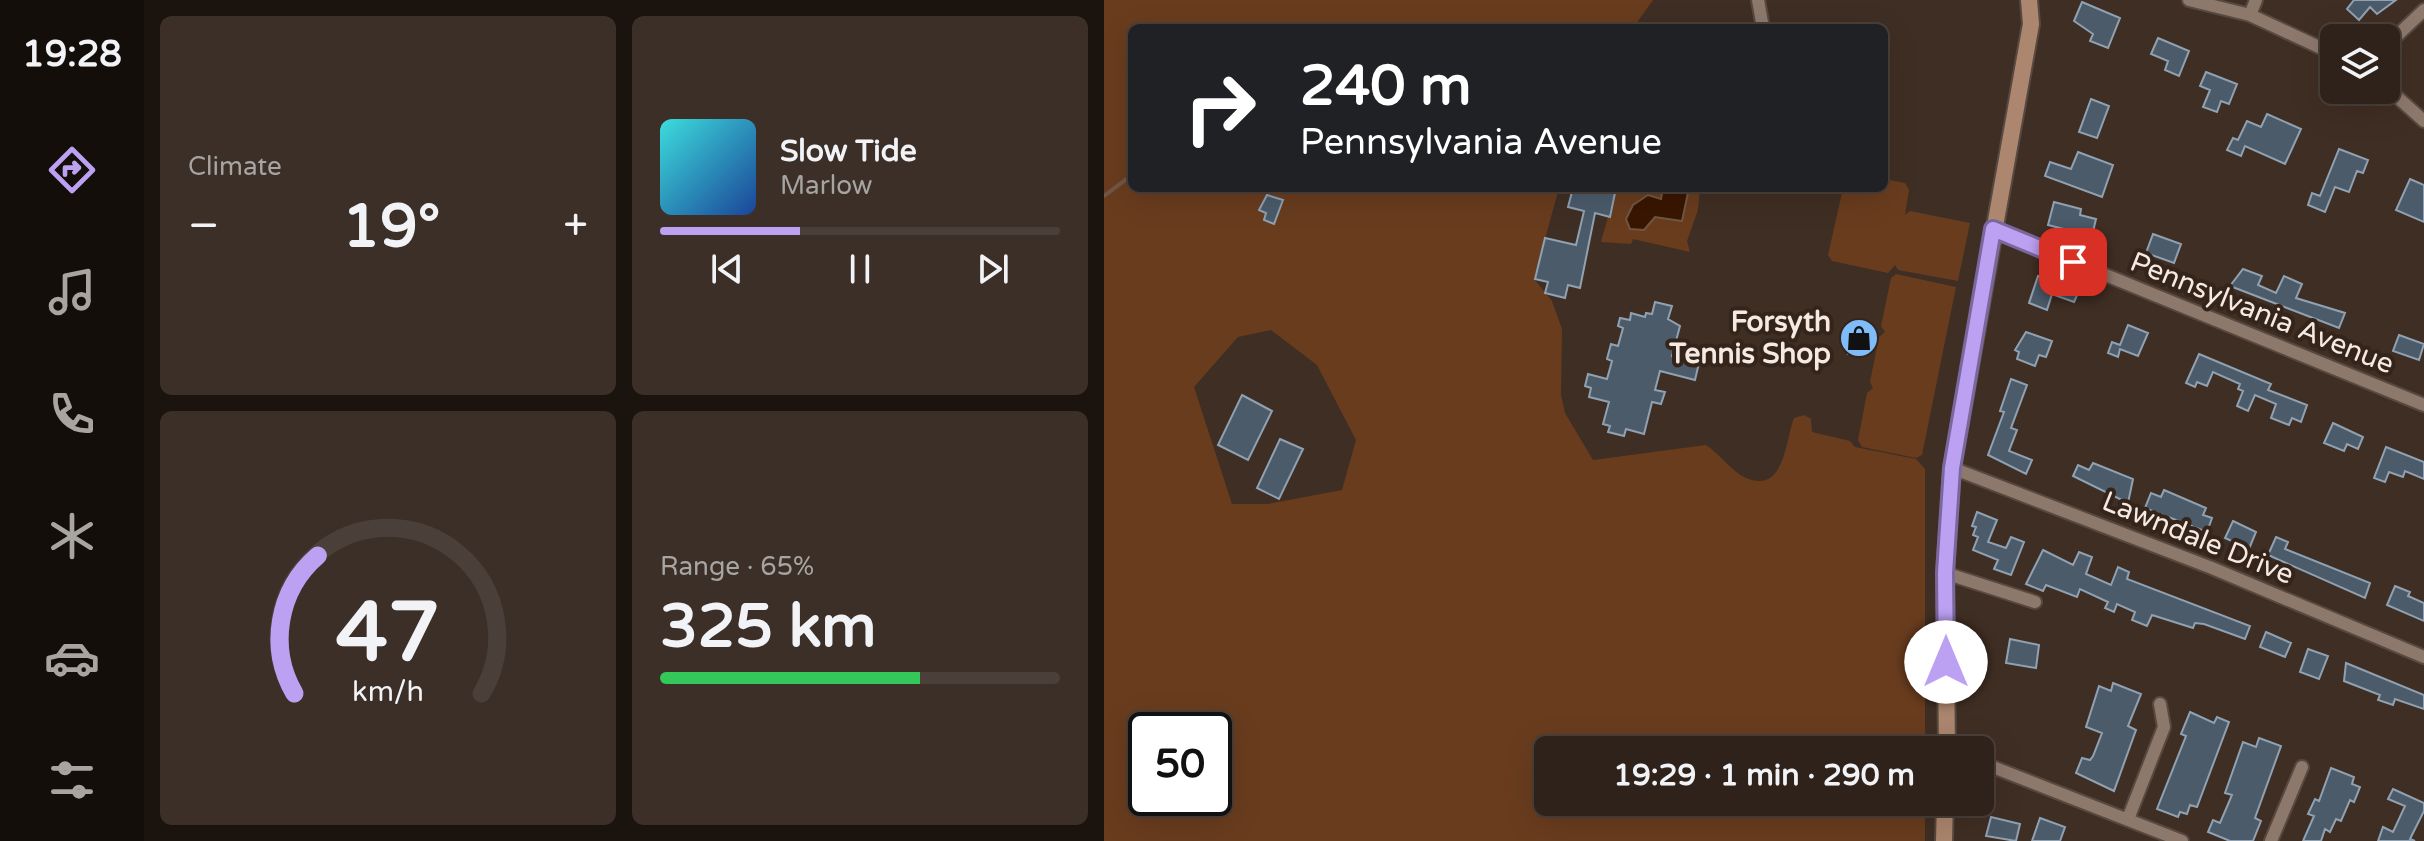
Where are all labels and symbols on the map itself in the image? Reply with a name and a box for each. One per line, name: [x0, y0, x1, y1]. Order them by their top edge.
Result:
pin: [2039, 228, 2107, 296]
street label: Pennsylvania Avenue: [2125, 245, 2399, 381]
place label: Forsyth Tennis Shop: [1668, 305, 1831, 371]
shop icon: Forsyth Tennis Shop: [1838, 317, 1880, 359]
street label: Lawndale Drive: [2097, 484, 2299, 592]
position arrow: [1904, 620, 1988, 704]
speed limit sign: 50: [1128, 712, 1232, 816]

